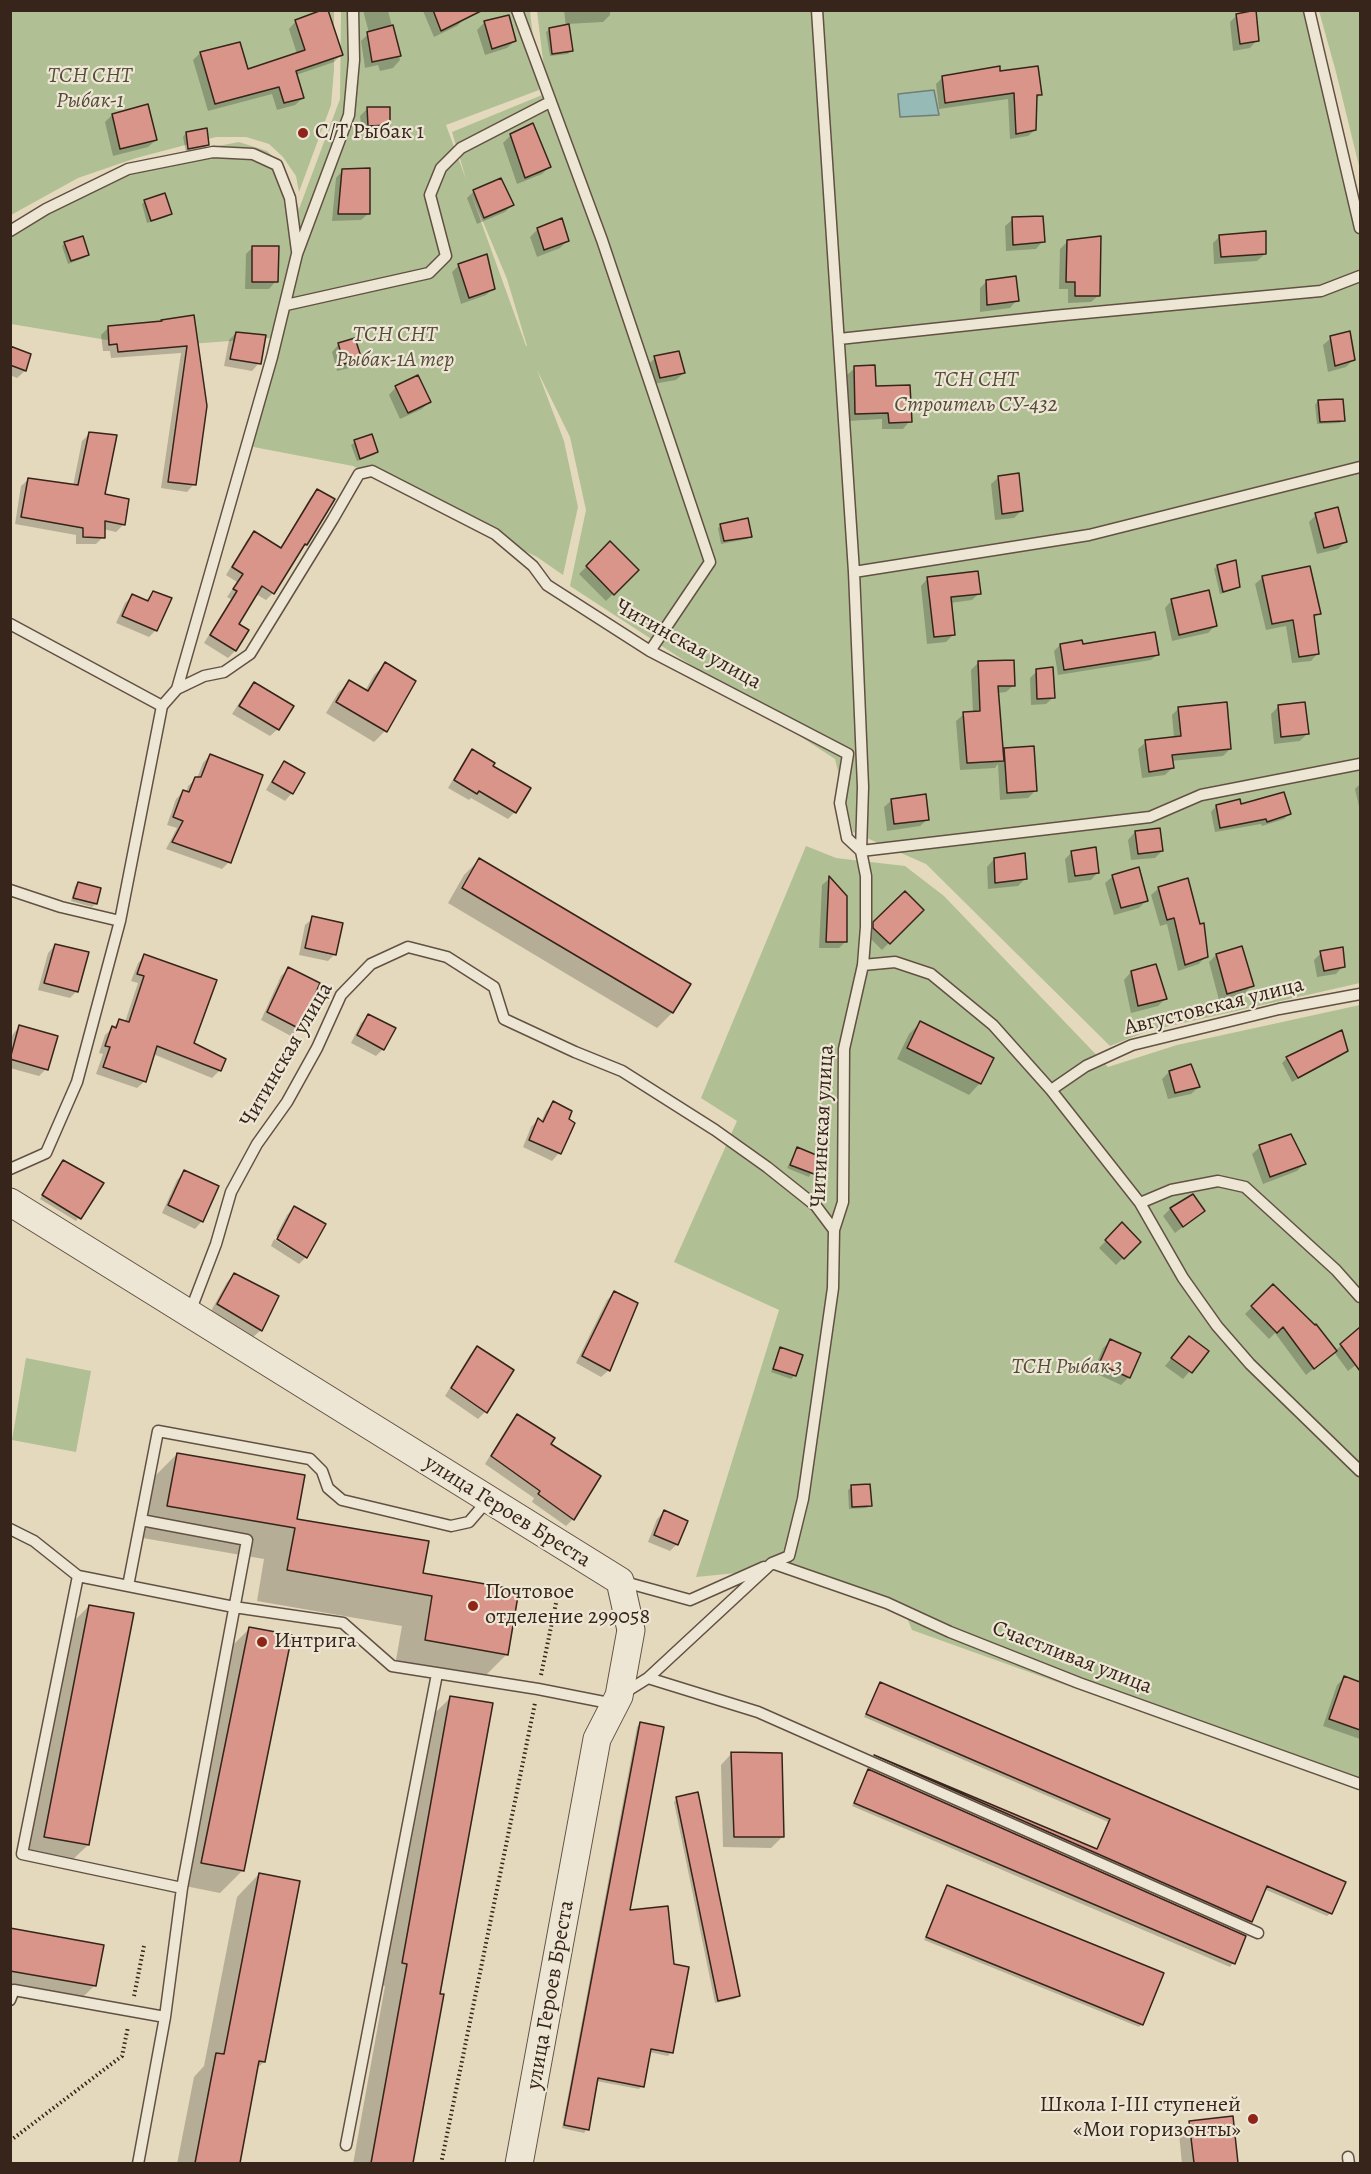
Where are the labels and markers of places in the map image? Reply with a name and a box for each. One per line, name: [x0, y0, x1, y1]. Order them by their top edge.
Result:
place label: С/Т Рыбак 1: [315, 120, 424, 146]
marker: С/Т Рыбак 1: [296, 126, 310, 140]
place label: Почтовое отделение 299058: [485, 1580, 650, 1632]
marker: Почтовое отделение 299058: [466, 1599, 480, 1613]
place label: Интрига: [274, 1629, 357, 1655]
marker: Интрига: [255, 1635, 269, 1649]
place label: Школа I-III ступеней «Мои горизонты»: [1040, 2093, 1241, 2144]
marker: Школа I-III ступеней «Мои горизонты»: [1246, 2112, 1260, 2126]

